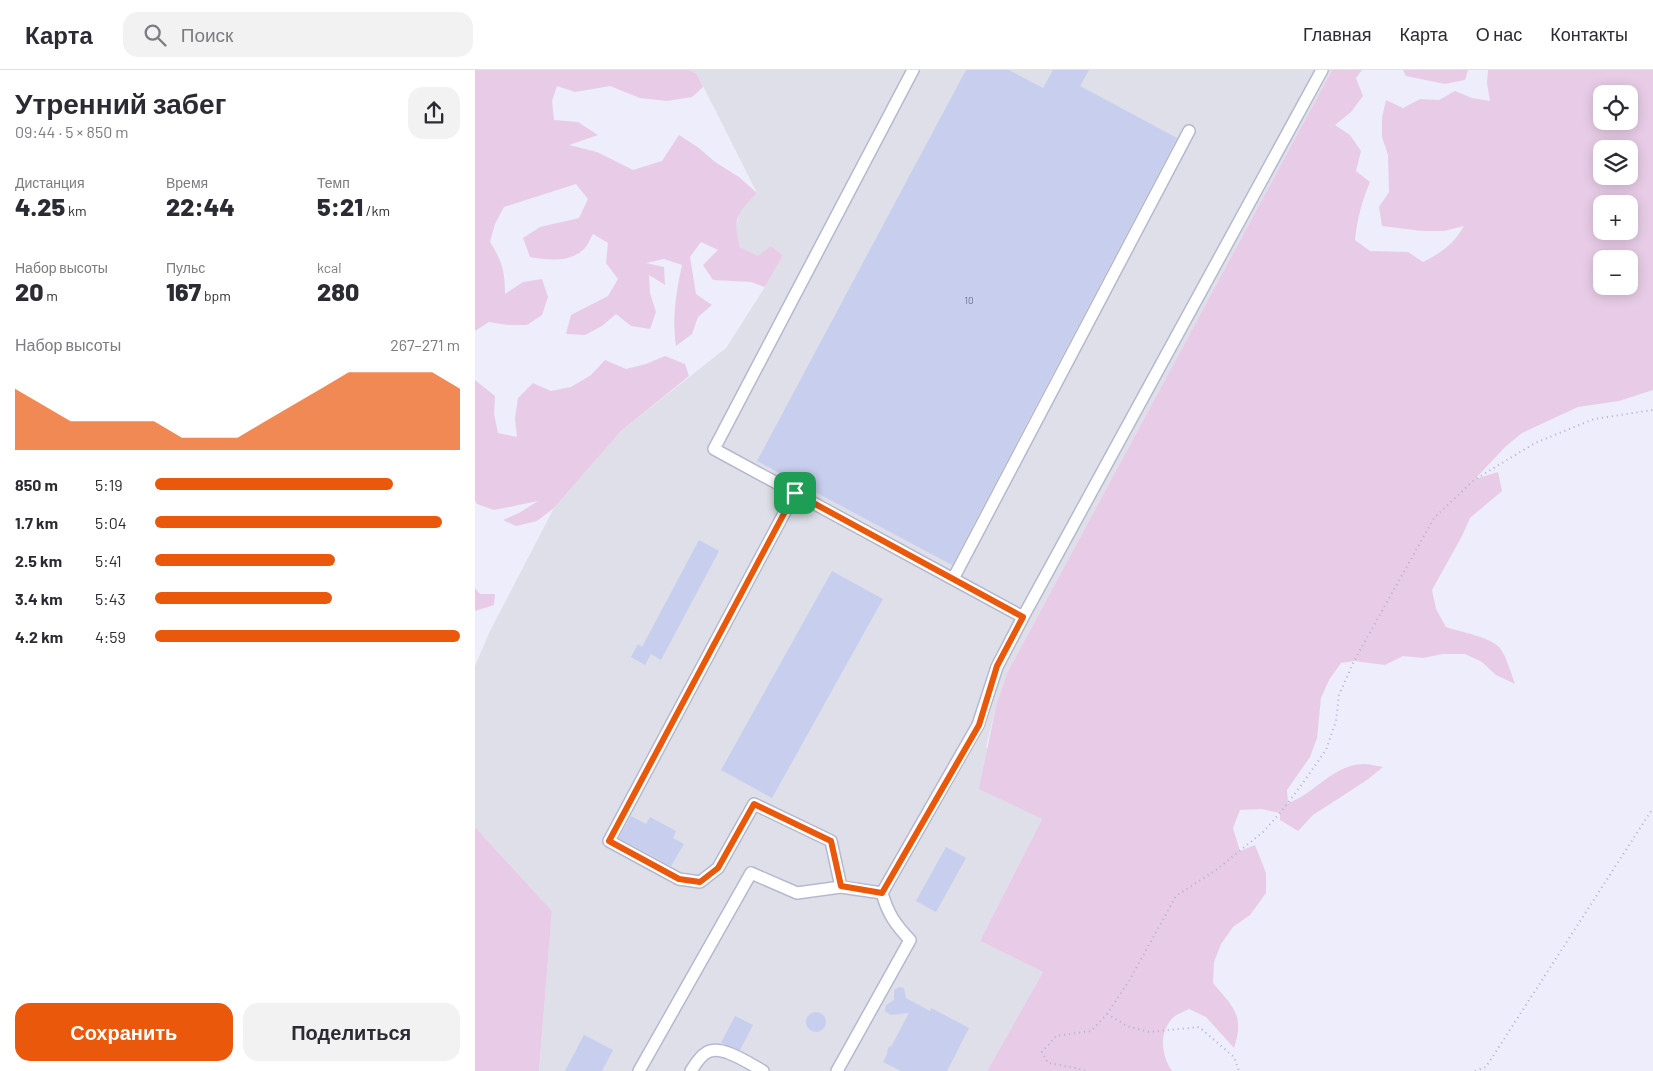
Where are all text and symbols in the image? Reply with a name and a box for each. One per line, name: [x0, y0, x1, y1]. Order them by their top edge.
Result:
search box: [123, 12, 473, 57]
text: Карта: [25, 20, 93, 49]
icon: search: [141, 21, 169, 49]
text: Поиск: [181, 23, 233, 46]
text: Главная: [1303, 23, 1372, 45]
text: Карта: [1400, 23, 1448, 45]
text: О нас: [1476, 23, 1522, 45]
text: Контакты: [1550, 23, 1628, 45]
map controls: [1593, 85, 1638, 295]
button: locate: [1593, 85, 1638, 130]
text: Утренний забег: [15, 86, 226, 120]
button: share: [408, 87, 460, 139]
text: 09:44 · 5 × 850 m: [15, 122, 129, 141]
button: layers: [1593, 140, 1638, 185]
text: Дистанция: [15, 174, 85, 191]
text: Время: [166, 174, 208, 191]
text: Темп: [317, 174, 350, 191]
text: 4.25: [15, 191, 65, 221]
text: 22:44: [166, 191, 235, 221]
text: 5:21: [317, 191, 363, 221]
button: +: [1593, 195, 1638, 240]
text: km: [65, 202, 87, 219]
text: /km: [363, 202, 390, 219]
button: −: [1593, 250, 1638, 295]
text: Набор высоты: [15, 259, 108, 276]
text: Пульс: [166, 259, 205, 276]
text: kcal: [317, 259, 341, 276]
text: 20: [15, 276, 43, 306]
text: 167: [166, 276, 201, 306]
text: 280: [317, 276, 359, 306]
text: m: [43, 287, 58, 304]
text: bpm: [201, 287, 231, 304]
house number: 10: [964, 294, 974, 306]
text: Набор высоты: [15, 335, 121, 354]
text: 267–271 m: [390, 335, 460, 354]
pin: [774, 472, 816, 514]
text: 850 m: [15, 475, 58, 494]
text: 5:19: [95, 475, 123, 494]
icon: arrive: [781, 479, 809, 507]
text: 1.7 km: [15, 513, 58, 532]
text: 5:04: [95, 513, 127, 532]
text: 2.5 km: [15, 551, 62, 570]
text: 5:41: [95, 551, 122, 570]
text: 3.4 km: [15, 589, 63, 608]
text: 5:43: [95, 589, 126, 608]
text: 4.2 km: [15, 627, 63, 646]
text: 4:59: [95, 627, 126, 646]
button: Сохранить: [15, 1003, 233, 1061]
button: Поделиться: [243, 1003, 460, 1061]

